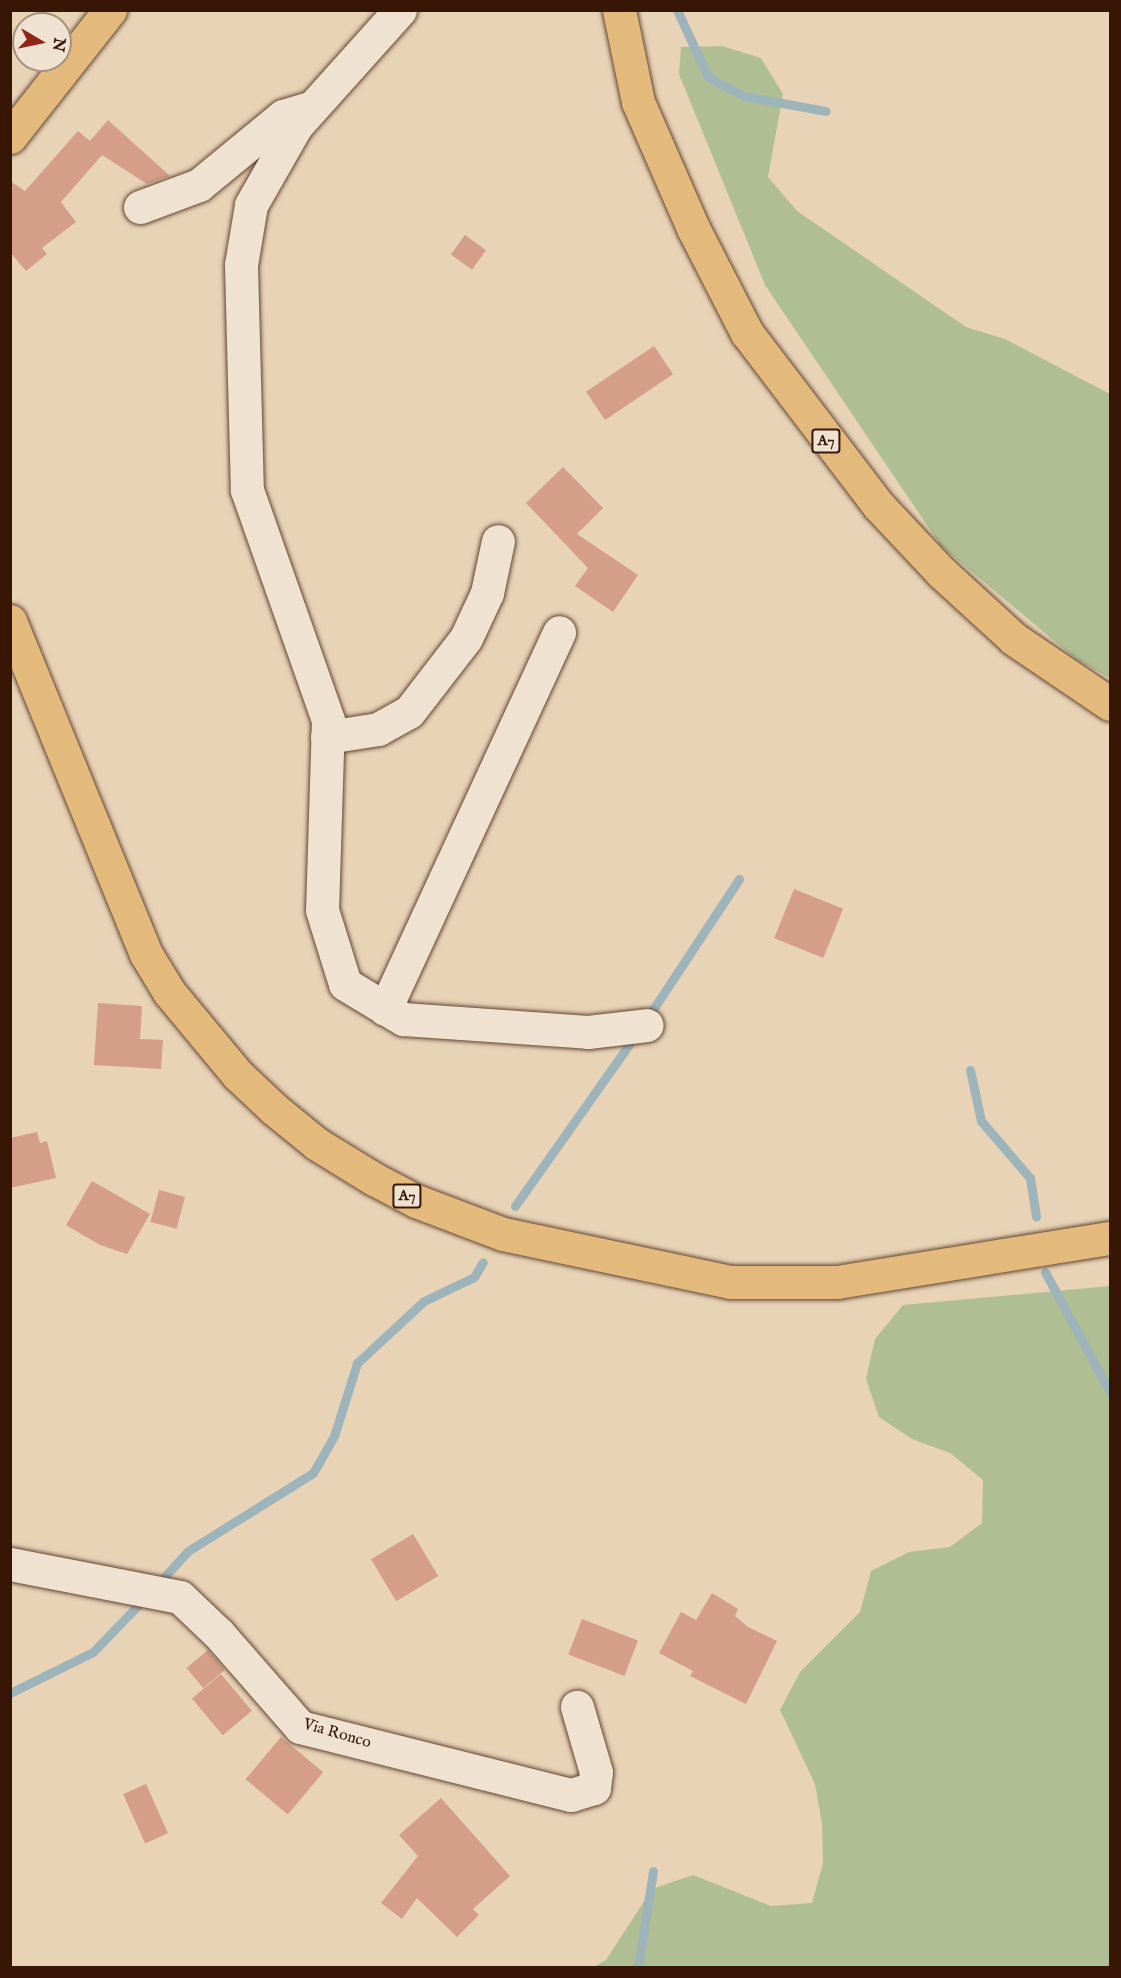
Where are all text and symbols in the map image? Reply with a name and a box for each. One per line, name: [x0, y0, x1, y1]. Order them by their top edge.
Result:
north arrow: [12, 12, 72, 72]
text: N: [47, 36, 69, 53]
road number: A7: [811, 429, 841, 453]
road number: A7: [392, 1184, 422, 1208]
street label: Via Ronco: [301, 1715, 373, 1753]

